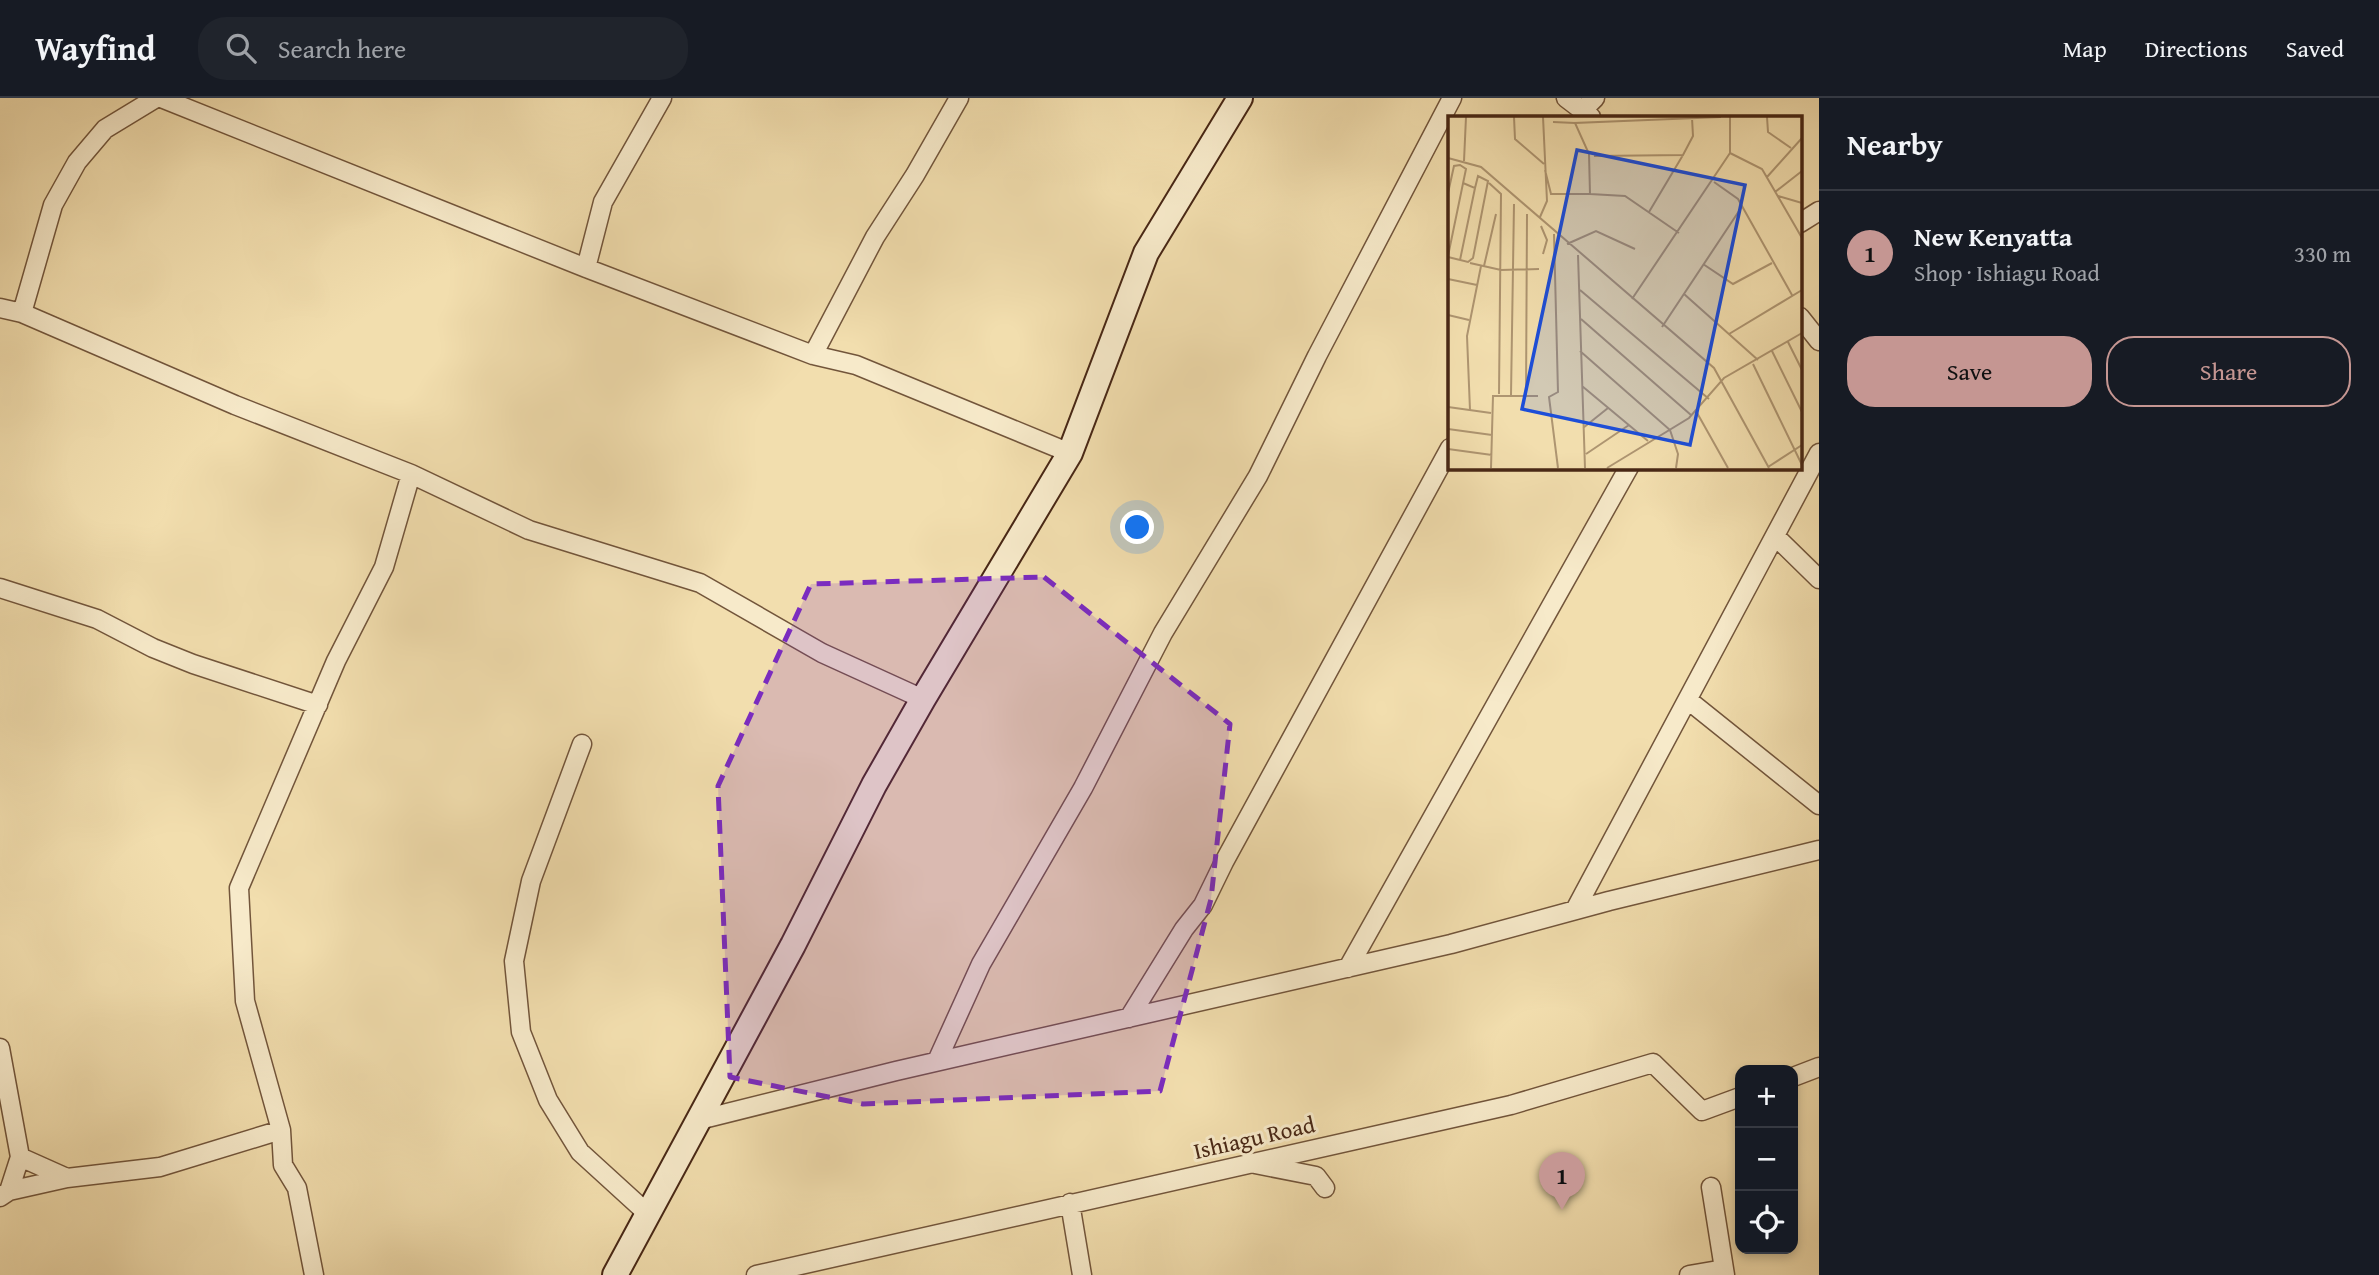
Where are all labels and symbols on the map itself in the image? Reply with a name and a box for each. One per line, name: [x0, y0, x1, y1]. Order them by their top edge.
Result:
inset map: [1448, 116, 1801, 469]
your location: [1120, 510, 1154, 544]
street label: Ishiagu Road: [1190, 1107, 1319, 1167]
pin: 1: [1539, 1152, 1585, 1210]

